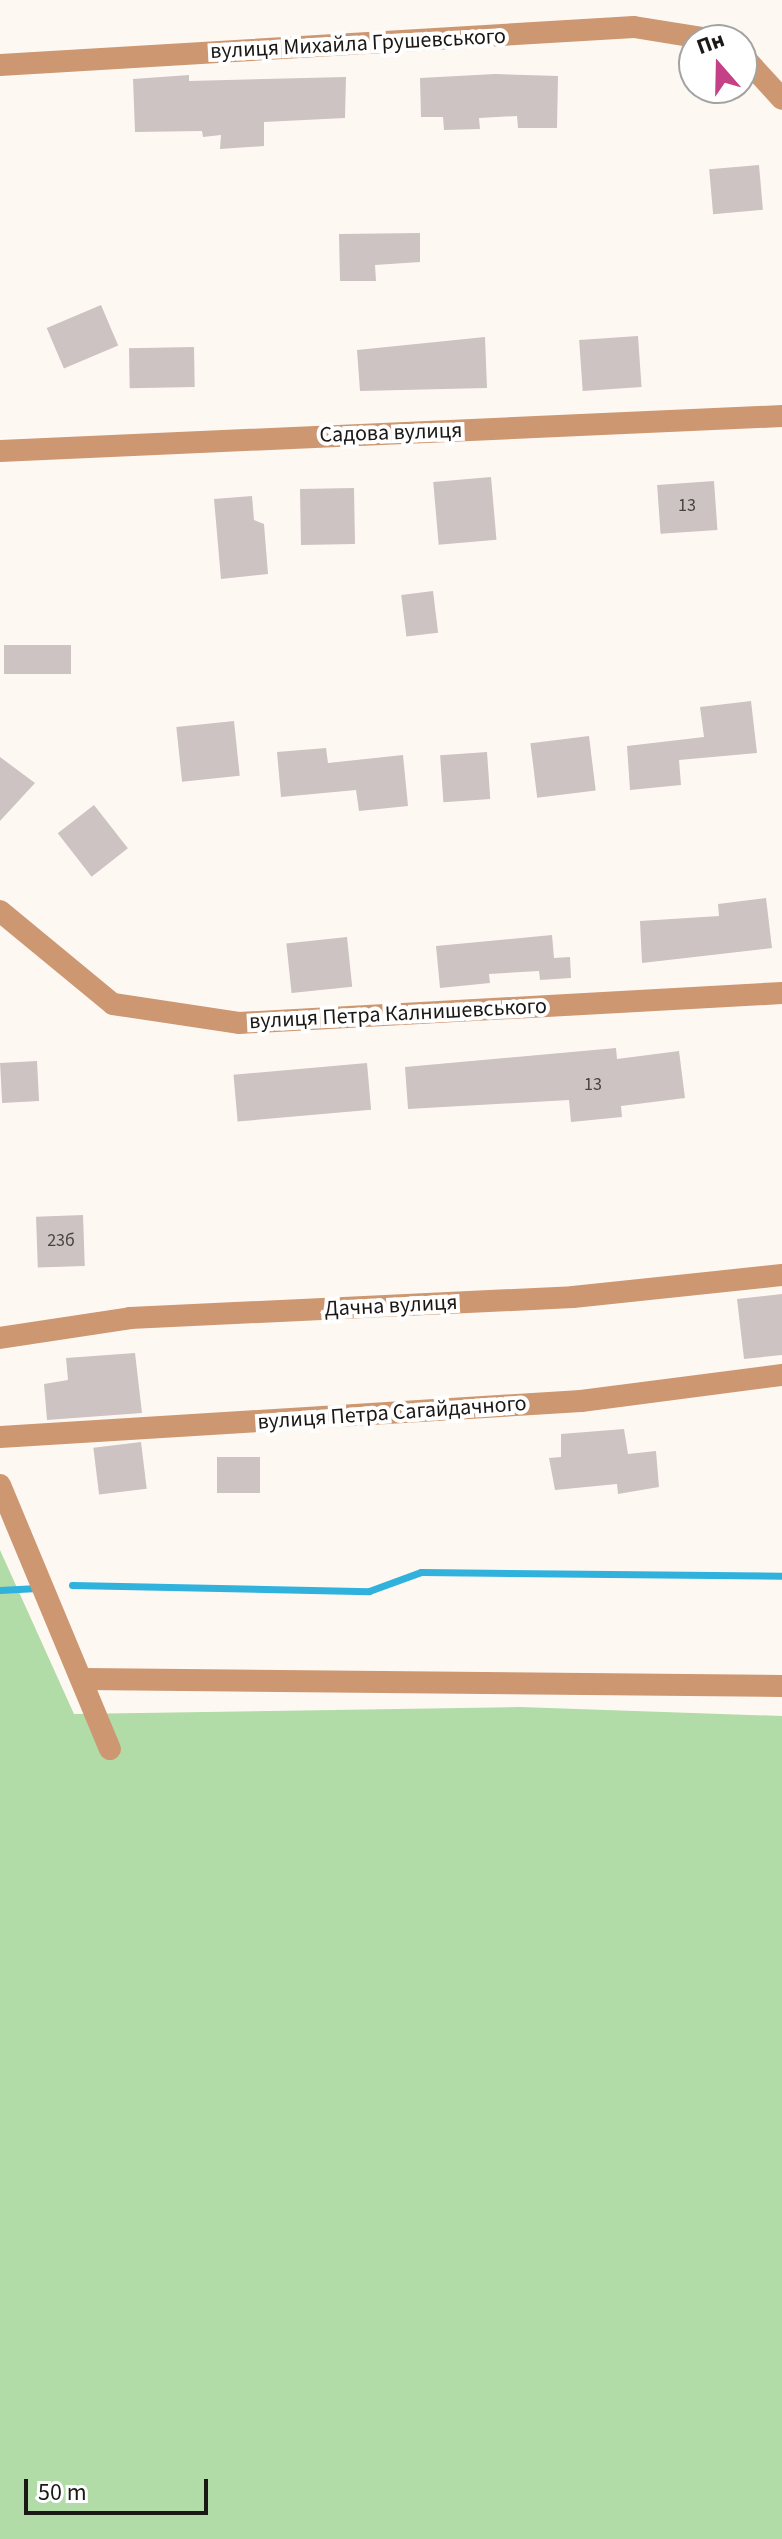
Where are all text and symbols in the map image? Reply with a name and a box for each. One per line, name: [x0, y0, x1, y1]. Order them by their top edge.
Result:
street label: вулиця Михайла Грушевського: [210, 23, 506, 65]
north arrow: [678, 24, 758, 104]
text: Пн: [692, 24, 729, 63]
street label: Садова вулиця: [319, 417, 463, 449]
house number: 13: [678, 495, 696, 517]
street label: вулиця Петра Калнишевського: [249, 993, 547, 1035]
house number: 13: [584, 1074, 602, 1096]
house number: 23б: [47, 1230, 75, 1252]
street label: Дачна вулиця: [324, 1289, 458, 1323]
street label: вулиця Петра Сагайдачного: [257, 1390, 527, 1436]
scale bar: [28, 2463, 212, 2513]
text: 50 m: [38, 2475, 87, 2510]

